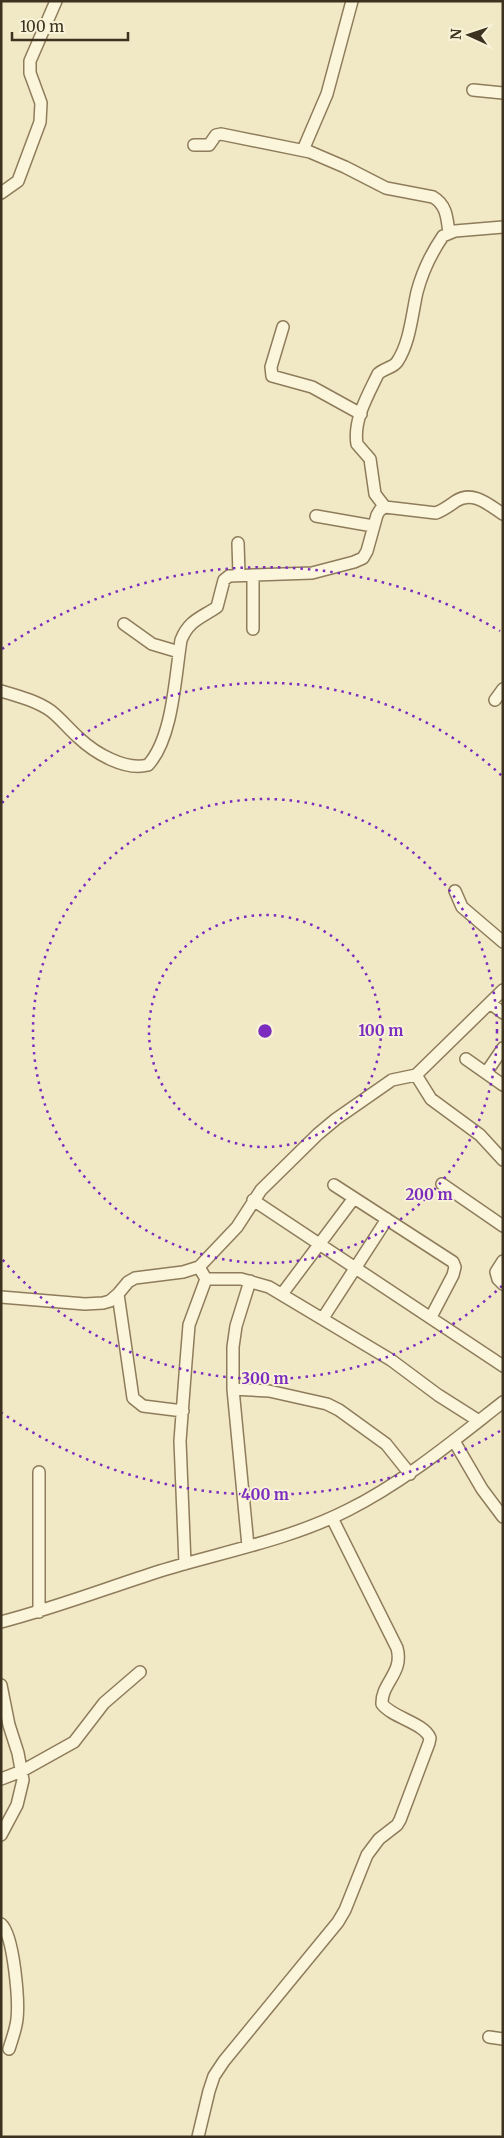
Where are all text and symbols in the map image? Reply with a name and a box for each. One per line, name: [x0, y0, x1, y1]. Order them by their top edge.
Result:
scale bar: [12, 10, 129, 42]
north arrow: [444, 10, 494, 60]
text: 100 m: [20, 17, 64, 36]
text: N: [447, 28, 465, 40]
text: 100 m: [359, 1021, 403, 1040]
centre of rings: [256, 1022, 274, 1040]
text: 200 m: [405, 1185, 453, 1204]
text: 300 m: [241, 1369, 289, 1388]
text: 400 m: [241, 1485, 289, 1504]

